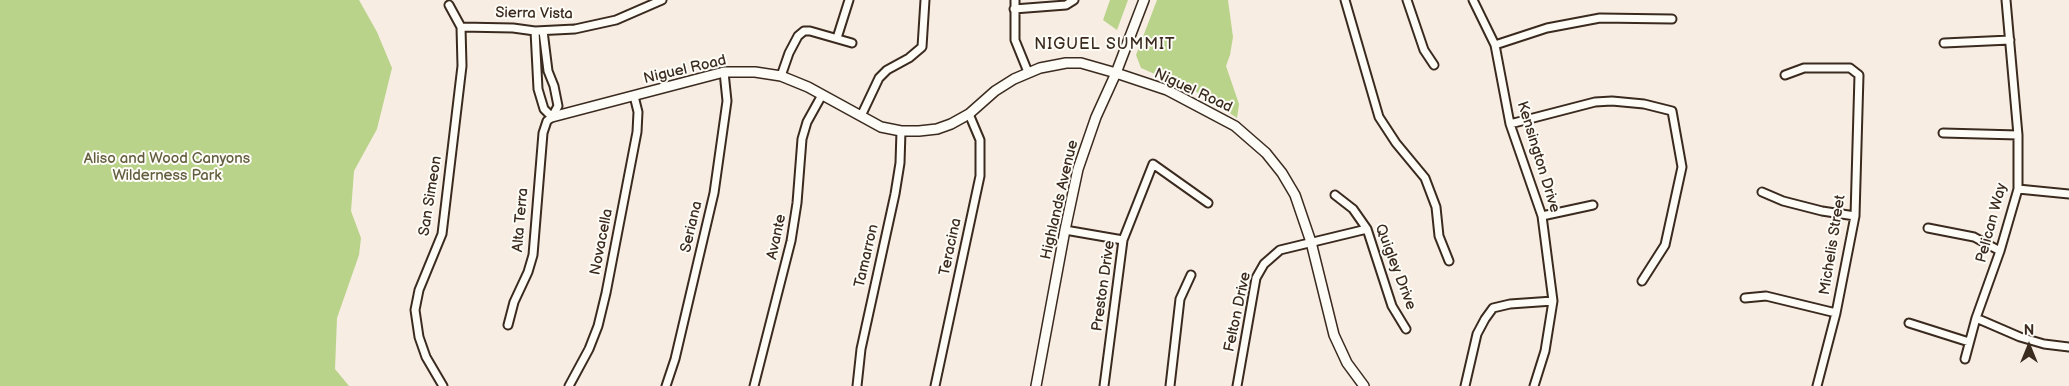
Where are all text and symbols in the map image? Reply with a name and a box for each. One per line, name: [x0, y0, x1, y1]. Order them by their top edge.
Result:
street label: Sierra Vista: [495, 4, 573, 24]
district label: NIGUEL SUMMIT: [1033, 35, 1177, 55]
street label: Niguel Road: [642, 52, 728, 88]
street label: Niguel Road: [1151, 65, 1235, 117]
street label: Kensington Drive: [1513, 99, 1563, 215]
street label: Highlands Avenue: [1038, 139, 1082, 261]
park label: Aliso and Wood Canyons Wilderness Park: [84, 150, 250, 185]
street label: San Simeon: [416, 155, 446, 237]
street label: Pelican Way: [1973, 181, 2011, 265]
street label: Alta Terra: [509, 187, 533, 253]
street label: Michelis Street: [1816, 194, 1850, 296]
street label: Seriana: [677, 199, 707, 255]
street label: Novacella: [587, 207, 617, 277]
street label: Avante: [763, 213, 791, 261]
street label: Teracina: [936, 217, 966, 277]
street label: Quigley Drive: [1370, 222, 1420, 312]
street label: Tamarron: [851, 223, 883, 289]
street label: Preston Drive: [1089, 240, 1119, 332]
street label: Felton Drive: [1221, 270, 1255, 354]
north arrow: [2004, 321, 2054, 371]
text: N: [2024, 322, 2034, 339]

